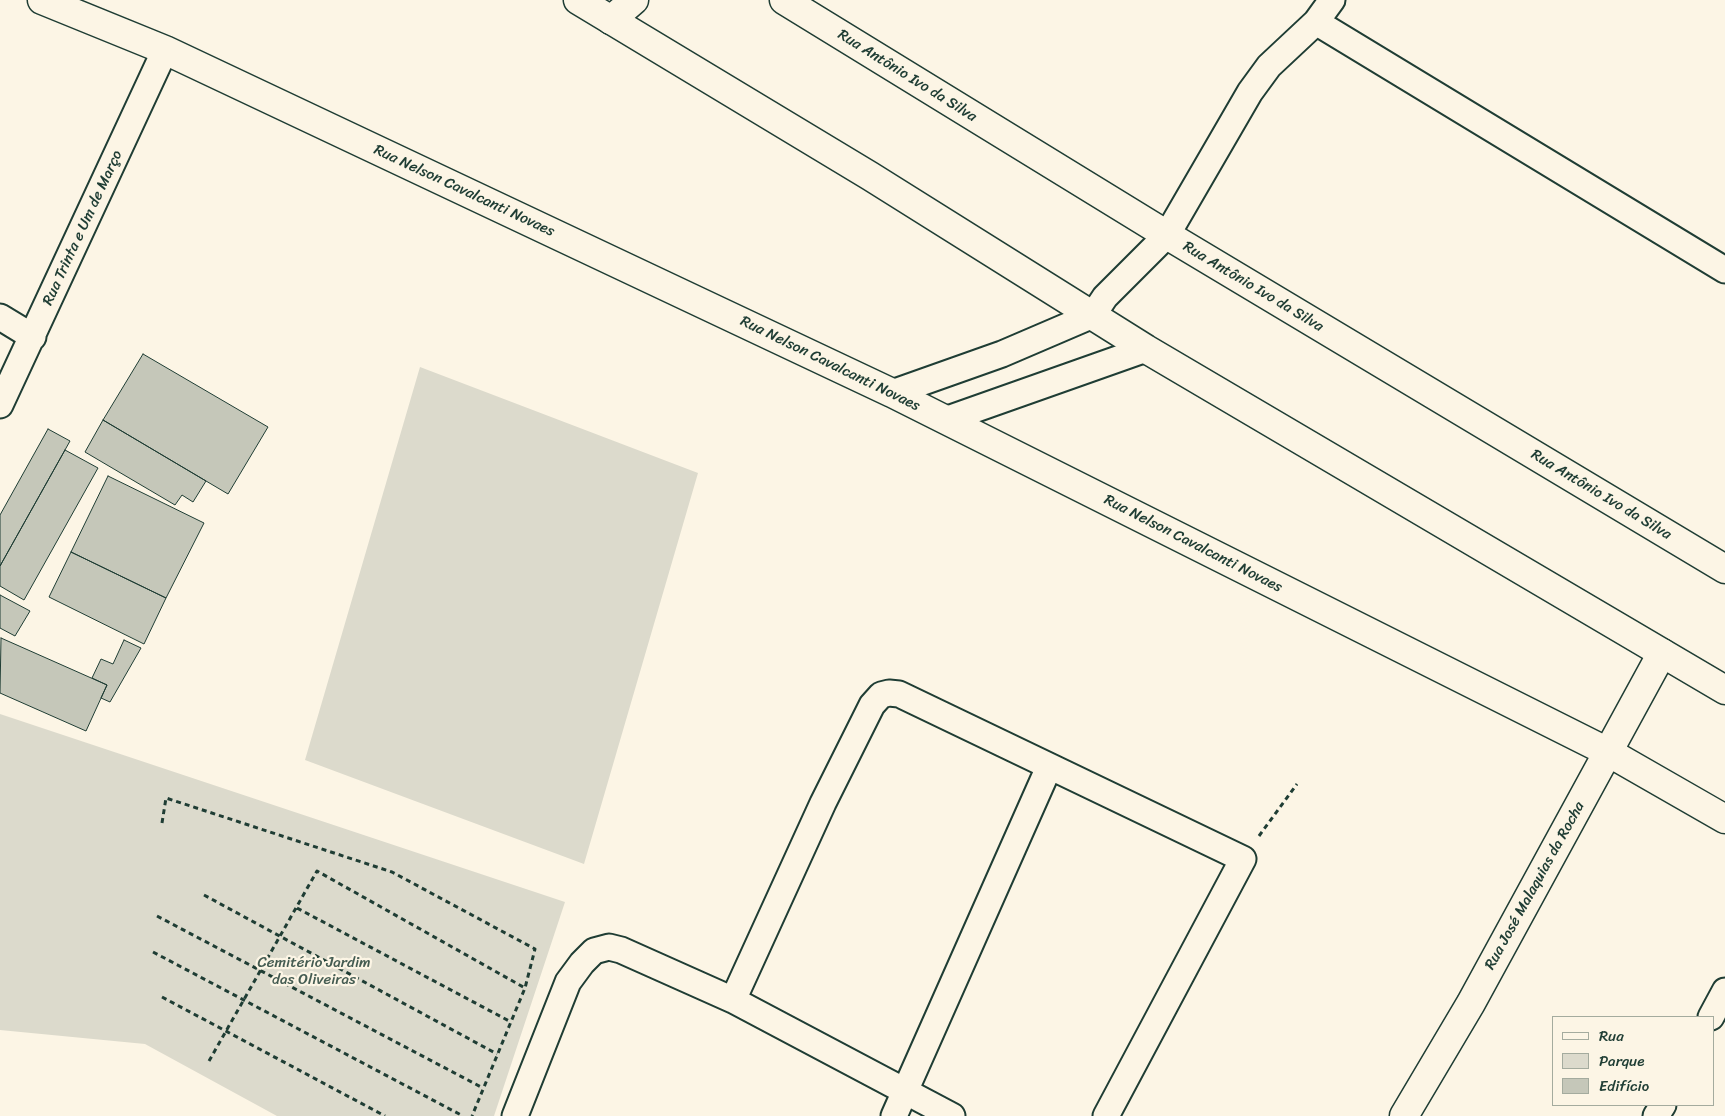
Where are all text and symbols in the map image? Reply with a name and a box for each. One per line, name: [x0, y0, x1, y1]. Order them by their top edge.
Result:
street label: Rua Antônio Ivo da Silva: [834, 26, 980, 126]
street label: Rua Nelson Cavalcanti Novaes: [371, 141, 557, 241]
street label: Rua Trinta e Um de Março: [39, 148, 127, 308]
street label: Rua Antônio Ivo da Silva: [1180, 238, 1326, 336]
street label: Rua Nelson Cavalcanti Novaes: [737, 313, 923, 415]
street label: Rua Antônio Ivo da Silva: [1528, 446, 1674, 544]
street label: Rua Nelson Cavalcanti Novaes: [1101, 491, 1285, 597]
street label: Rua José Malaquias da Rocha: [1481, 799, 1589, 973]
park label: Cemitério Jardim das Oliveiras: [257, 954, 371, 989]
legend: [1552, 1016, 1715, 1106]
text: Rua: [1599, 1023, 1624, 1049]
text: Parque: [1599, 1048, 1644, 1074]
text: Edifício: [1599, 1073, 1649, 1099]

